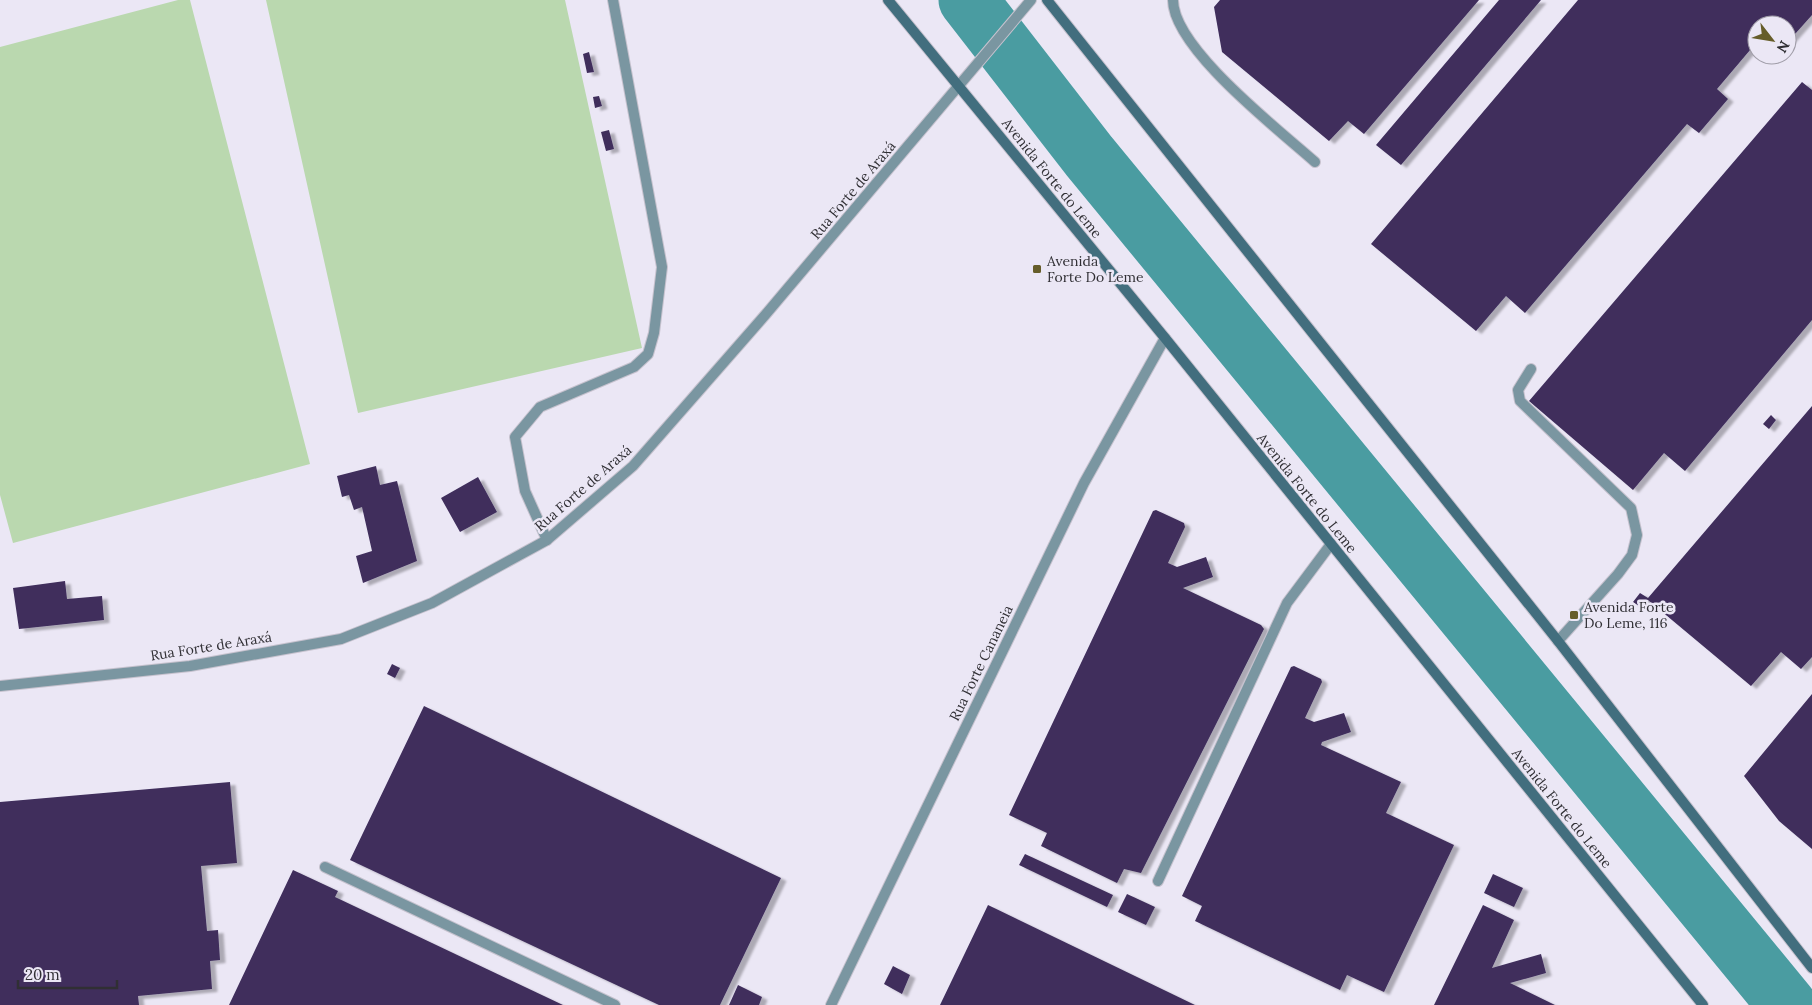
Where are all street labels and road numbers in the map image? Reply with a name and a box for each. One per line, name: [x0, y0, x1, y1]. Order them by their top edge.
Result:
street label: Avenida Forte do Leme: [997, 114, 1106, 242]
street label: Rua Forte de Araxá: [807, 137, 899, 243]
street label: Avenida Forte do Leme: [1252, 429, 1361, 557]
street label: Rua Forte de Araxá: [531, 441, 635, 535]
street label: Rua Forte Cananeia: [945, 602, 1017, 724]
street label: Rua Forte de Araxá: [149, 628, 273, 664]
street label: Avenida Forte do Leme: [1507, 744, 1616, 872]

